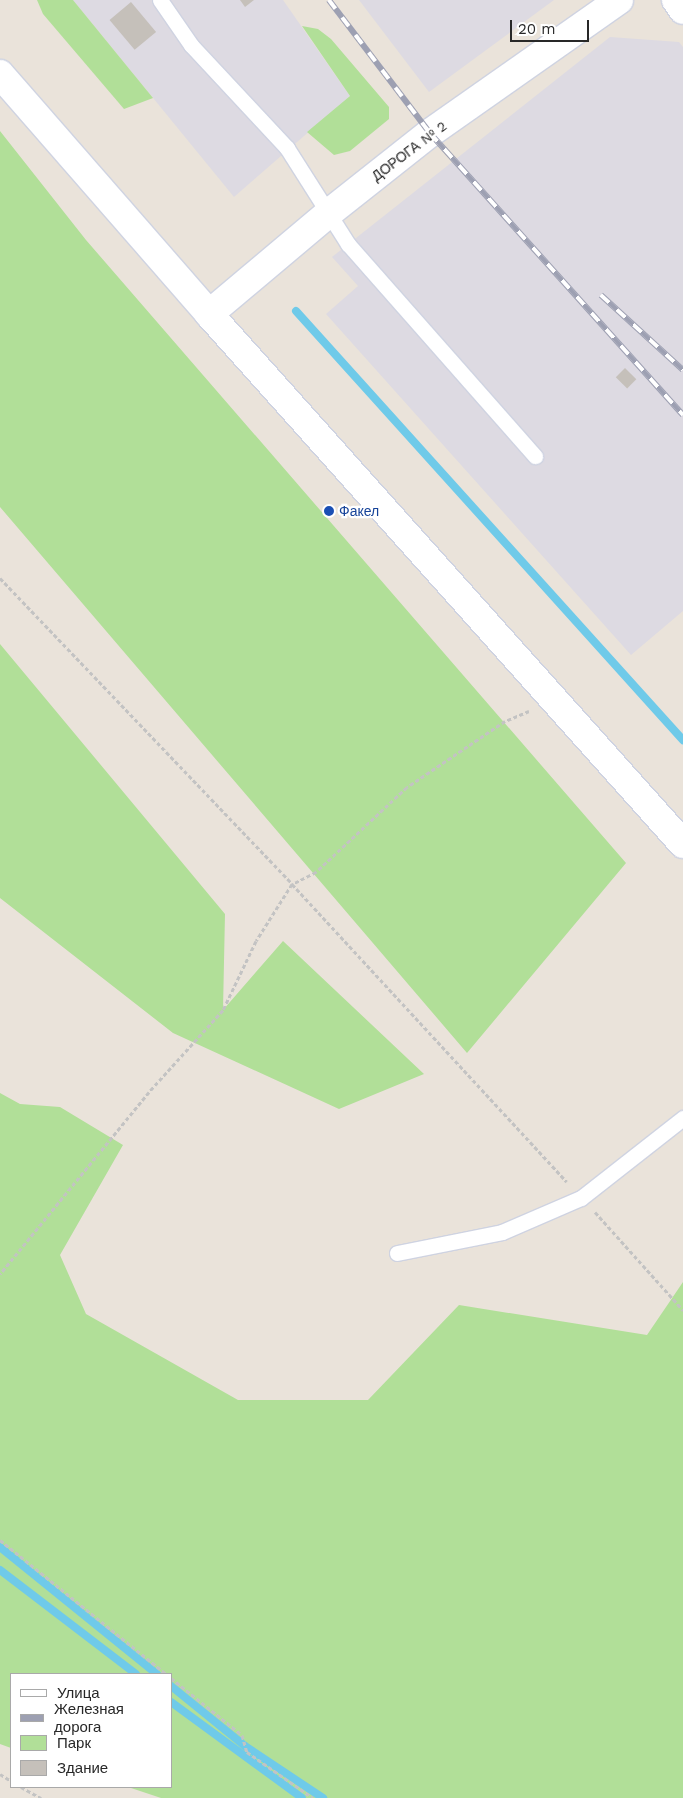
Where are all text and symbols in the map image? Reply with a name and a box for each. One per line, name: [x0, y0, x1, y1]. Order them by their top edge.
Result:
scale bar: [513, 10, 592, 42]
text: 20 m: [518, 20, 556, 38]
street label: ДОРОГА № 2: [368, 117, 450, 185]
place label: Факел: [339, 503, 379, 519]
marker: Факел: [323, 505, 335, 517]
legend: [10, 1673, 172, 1788]
text: Улица: [57, 1684, 100, 1702]
text: Железная дорога: [54, 1700, 124, 1736]
text: Парк: [57, 1734, 91, 1752]
text: Здание: [57, 1759, 108, 1777]

